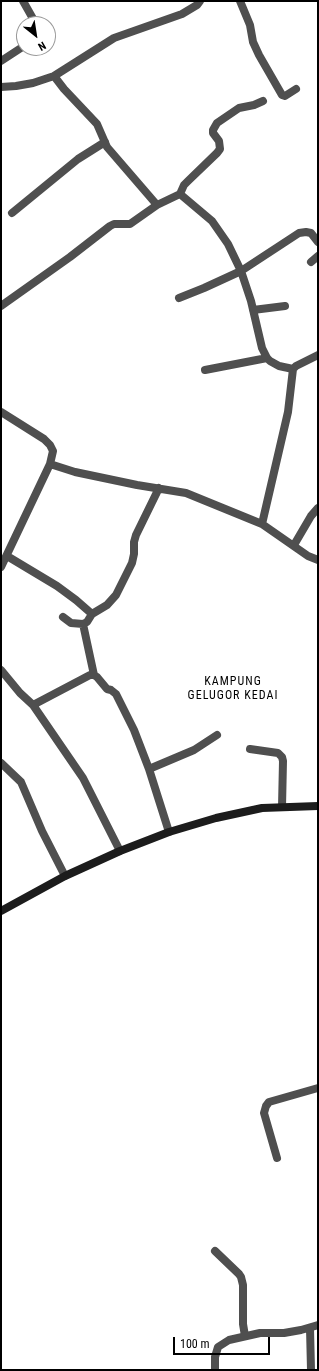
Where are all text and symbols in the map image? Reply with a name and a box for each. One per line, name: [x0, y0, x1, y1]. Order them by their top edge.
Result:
north arrow: [16, 16, 56, 56]
text: N: [36, 39, 48, 53]
district label: KAMPUNG GELUGOR KEDAI: [188, 675, 278, 703]
scale bar: [175, 1329, 272, 1355]
text: 100 m: [180, 1337, 210, 1351]

